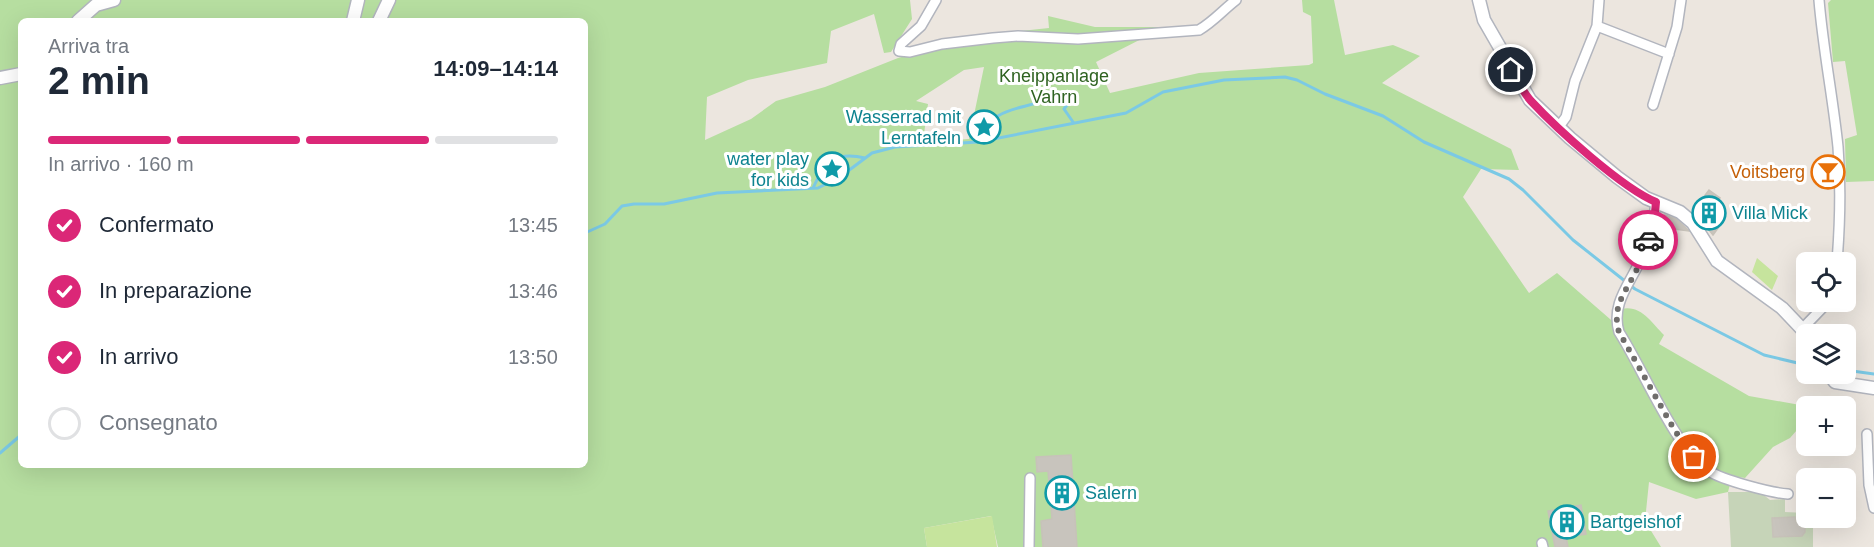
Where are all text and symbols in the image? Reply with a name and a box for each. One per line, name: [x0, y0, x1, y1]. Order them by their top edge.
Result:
text: Arriva tra: [48, 35, 129, 57]
pin: [1485, 44, 1536, 95]
icon: home: [1494, 53, 1527, 86]
text: 14:09–14:14: [433, 56, 558, 81]
text: 2 min: [48, 59, 150, 102]
park label: Kneippanlage Vahrn: [999, 66, 1109, 107]
place label: Wasserrad mit Lerntafeln: [846, 107, 961, 148]
place icon: Wasserrad mit Lerntafeln: [966, 109, 1002, 145]
place label: water play for kids: [726, 149, 809, 190]
place icon: water play for kids: [814, 151, 850, 187]
text: In arrivo · 160 m: [48, 153, 194, 175]
bar icon: Voitsberg: [1810, 154, 1846, 190]
place label: Voitsberg: [1730, 162, 1805, 182]
building icon: Villa Mick: [1691, 195, 1727, 231]
place label: Villa Mick: [1732, 203, 1809, 223]
icon: check: [48, 209, 81, 242]
courier: [1618, 210, 1678, 270]
text: Confermato: [99, 212, 214, 237]
text: 13:45: [508, 214, 558, 236]
icon: car: [1632, 224, 1665, 257]
map controls: [1796, 252, 1856, 528]
button: locate: [1796, 252, 1856, 312]
icon: check: [48, 275, 81, 308]
text: In preparazione: [99, 278, 252, 303]
text: 13:46: [508, 280, 558, 302]
button: layers: [1796, 324, 1856, 384]
icon: check: [48, 341, 81, 374]
text: In arrivo: [99, 344, 178, 369]
text: 13:50: [508, 346, 558, 368]
button: +: [1796, 396, 1856, 456]
text: Consegnato: [99, 410, 218, 435]
pin: [1668, 431, 1719, 482]
icon: bag: [1677, 440, 1710, 473]
button: −: [1796, 468, 1856, 528]
building icon: Salern: [1044, 475, 1080, 511]
place label: Salern: [1085, 483, 1137, 503]
building icon: Bartgeishof: [1549, 504, 1585, 540]
place label: Bartgeishof: [1590, 512, 1682, 532]

